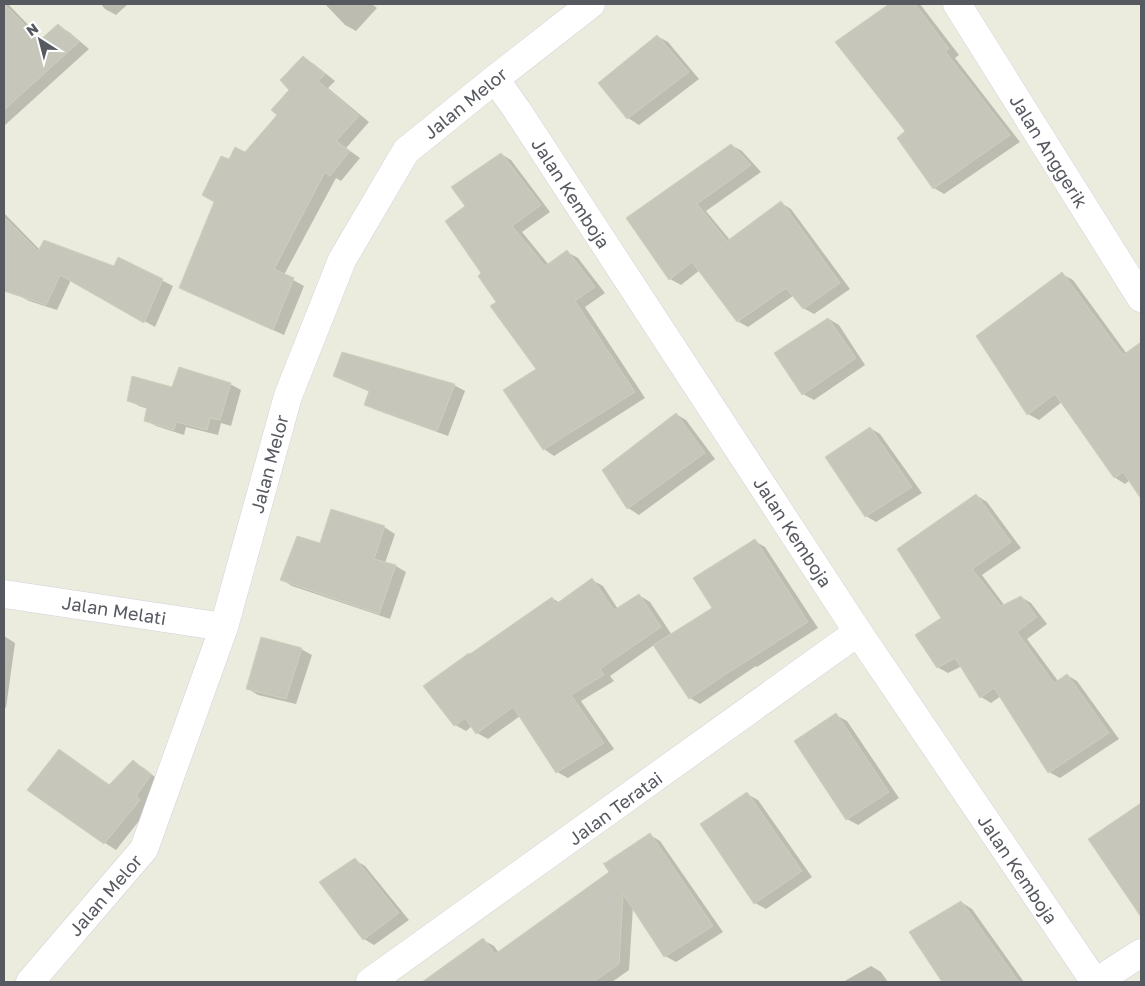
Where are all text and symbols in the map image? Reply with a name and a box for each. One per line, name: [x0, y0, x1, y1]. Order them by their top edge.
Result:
north arrow: [15, 15, 65, 65]
text: N: [23, 19, 41, 39]
street label: Jalan Melor: [419, 63, 511, 143]
street label: Jalan Anggerik: [1005, 90, 1093, 212]
street label: Jalan Kemboja: [527, 134, 615, 252]
street label: Jalan Melor: [245, 412, 293, 516]
street label: Jalan Kemboja: [749, 473, 837, 591]
street label: Jalan Melati: [60, 591, 168, 629]
street label: Jalan Teratai: [564, 767, 666, 849]
street label: Jalan Kemboja: [973, 810, 1063, 928]
street label: Jalan Melor: [64, 850, 146, 940]

